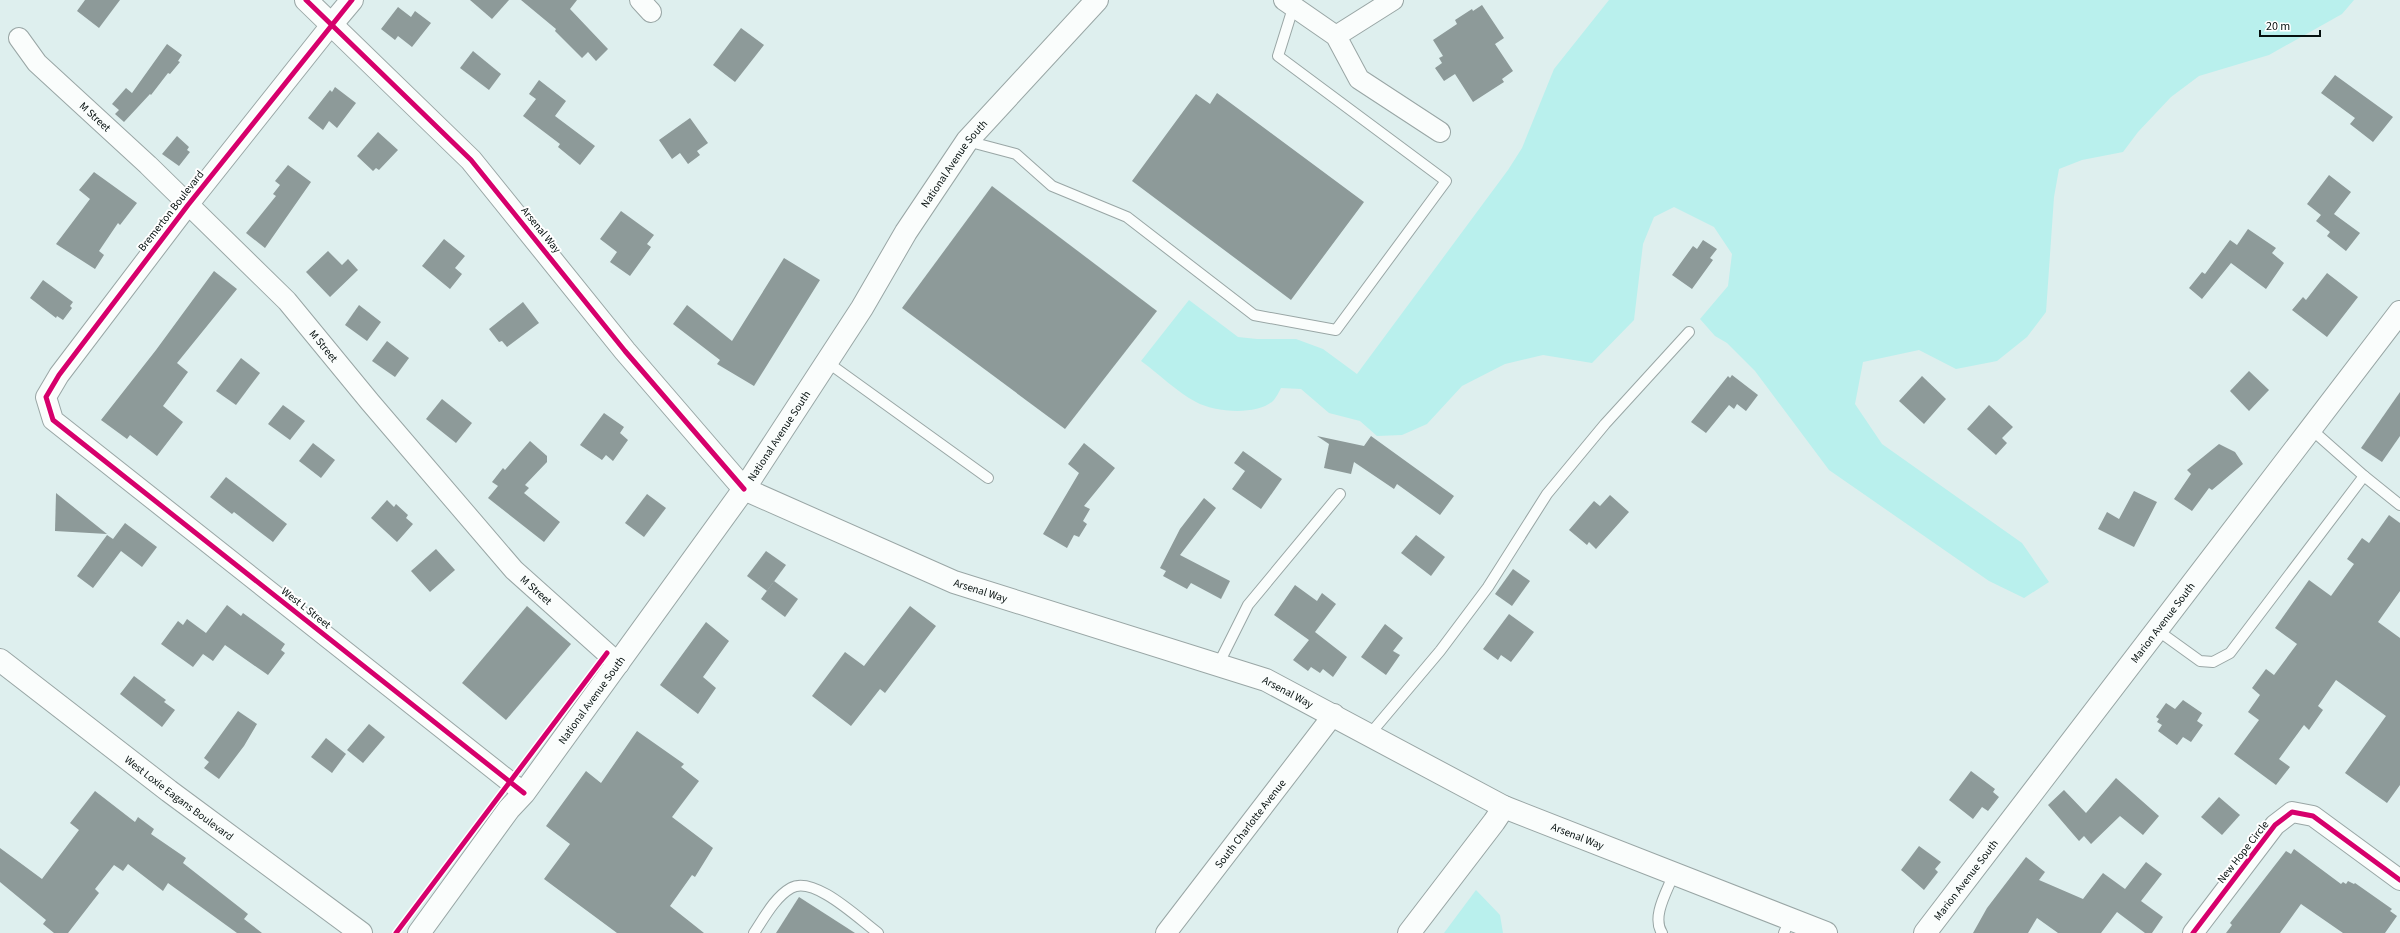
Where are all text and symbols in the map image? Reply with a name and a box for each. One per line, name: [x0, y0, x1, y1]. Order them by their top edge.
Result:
scale bar: [2260, 12, 2320, 38]
text: 20 m: [2266, 18, 2290, 35]
street label: M Street: [76, 98, 115, 135]
street label: National Avenue South: [917, 116, 991, 210]
street label: Bremerton Boulevard: [135, 167, 207, 255]
street label: Arsenal Way: [518, 204, 564, 256]
street label: M Street: [306, 326, 342, 365]
street label: National Avenue South: [744, 388, 814, 484]
street label: M Street: [517, 572, 556, 608]
street label: Arsenal Way: [952, 575, 1009, 606]
street label: Marion Avenue South: [2127, 579, 2198, 666]
street label: West L Street: [278, 584, 334, 632]
street label: National Avenue South: [554, 653, 628, 747]
street label: Arsenal Way: [1260, 672, 1316, 711]
street label: West Loxie Eagans Boulevard: [122, 752, 237, 844]
street label: South Charlotte Avenue: [1211, 775, 1289, 871]
street label: New Hope Circle: [2214, 817, 2273, 886]
street label: Arsenal Way: [1549, 819, 1606, 853]
street label: Marion Avenue South: [1930, 836, 2001, 923]

